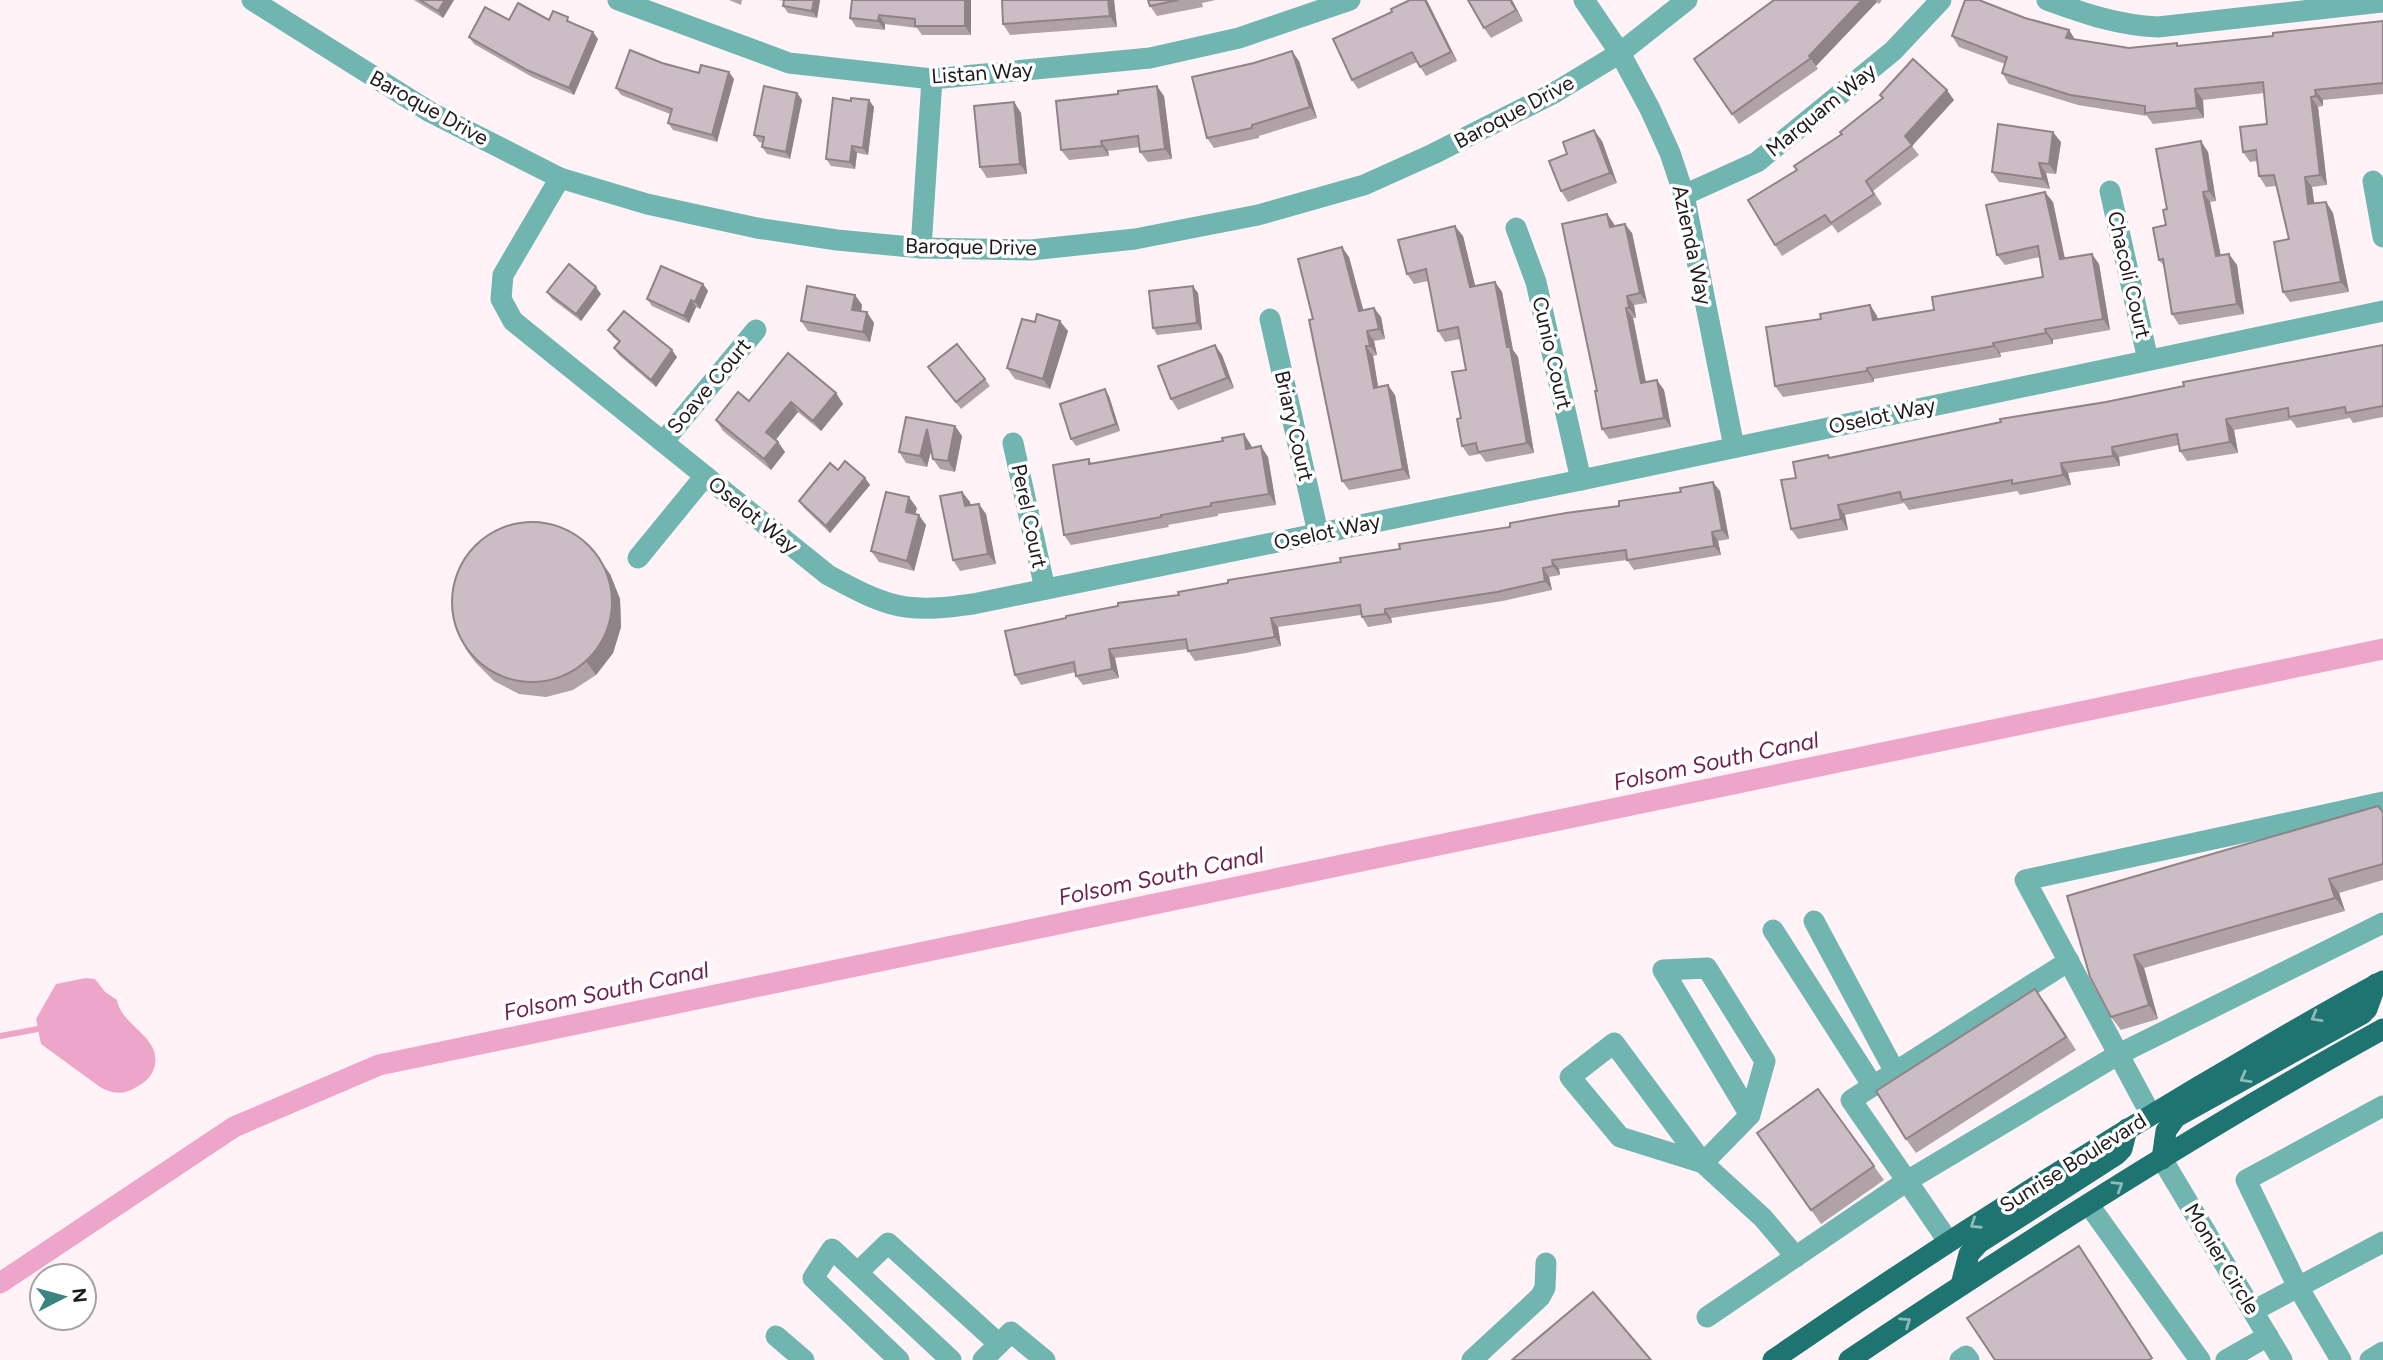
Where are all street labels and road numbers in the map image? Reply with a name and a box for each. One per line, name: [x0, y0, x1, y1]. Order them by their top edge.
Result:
street label: Listan Way: [930, 56, 1034, 89]
street label: Marquam Way: [1761, 58, 1881, 162]
street label: Baroque Drive: [366, 65, 493, 150]
street label: Baroque Drive: [1450, 70, 1578, 154]
street label: Azienda Way: [1668, 183, 1717, 307]
street label: Chacoli Court: [2103, 209, 2156, 341]
street label: Baroque Drive: [905, 233, 1037, 260]
street label: Cunio Court: [1527, 294, 1578, 412]
street label: Soave Court: [661, 333, 756, 439]
street label: Briary Court: [1270, 368, 1319, 484]
street label: Oselot Way: [1826, 392, 1938, 439]
street label: Perel Court: [1006, 462, 1053, 570]
street label: Oselot Way: [703, 471, 803, 558]
street label: Oselot Way: [1271, 508, 1383, 555]
street label: Sunrise Boulevard: [1995, 1107, 2151, 1218]
street label: Monier Circle: [2180, 1199, 2265, 1319]

